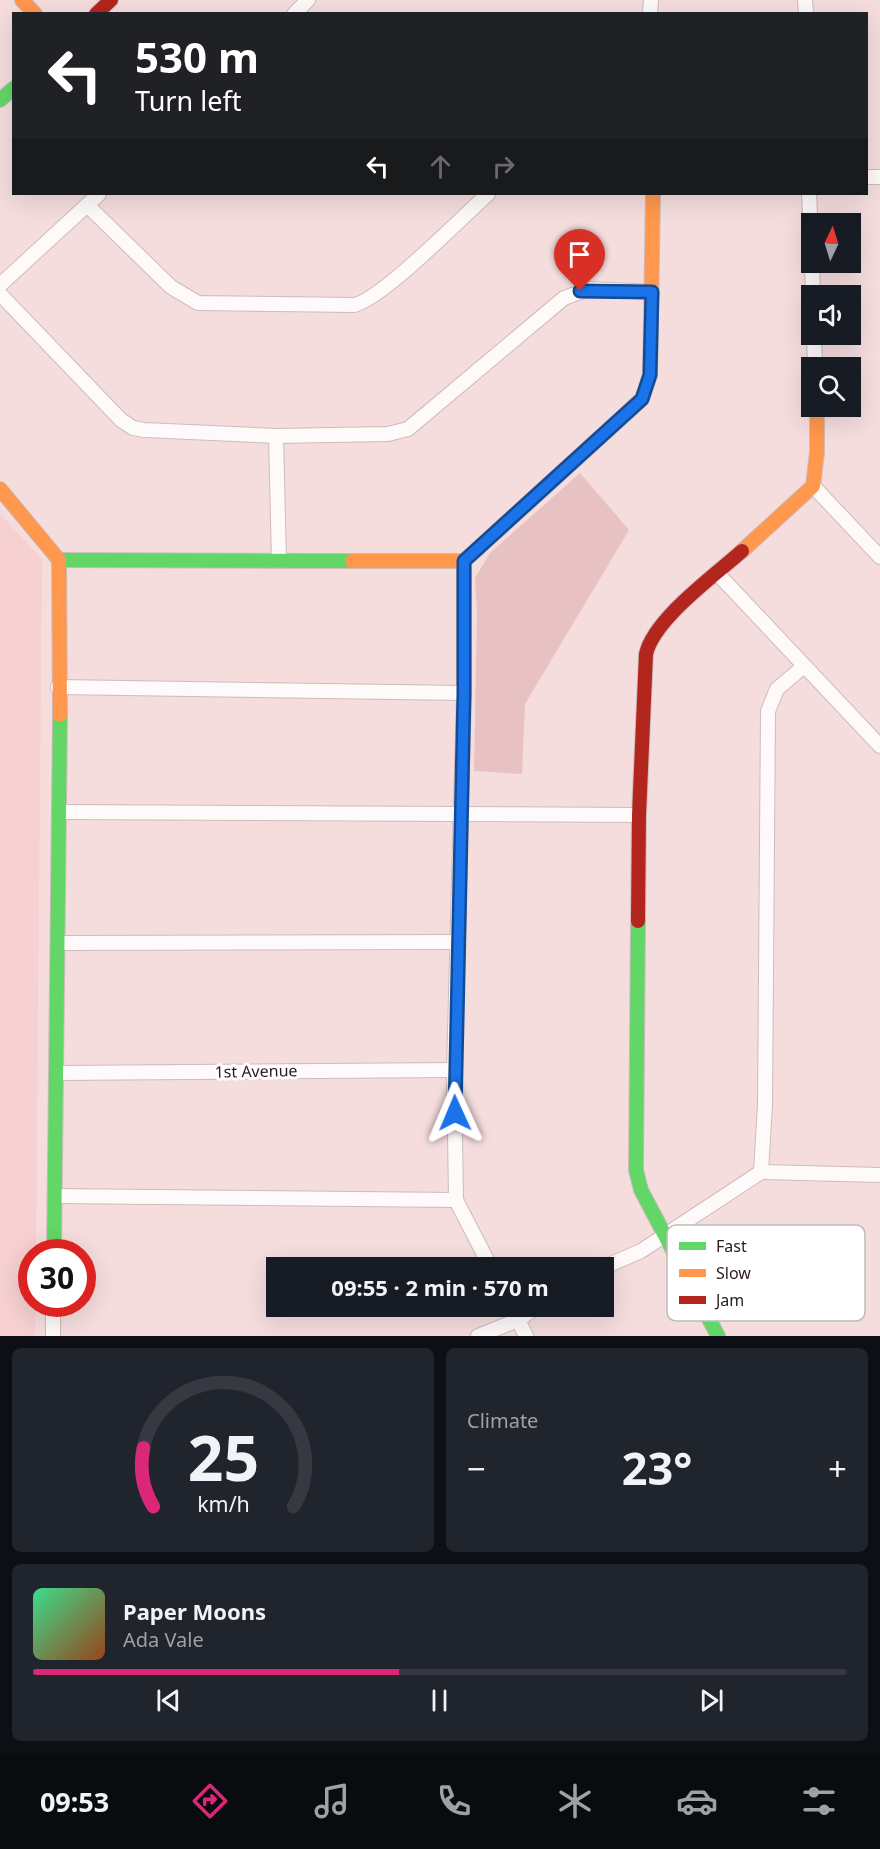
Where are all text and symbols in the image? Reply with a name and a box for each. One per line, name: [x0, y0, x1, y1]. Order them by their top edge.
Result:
text: 530 m: [135, 28, 259, 85]
icon: left: [36, 36, 114, 114]
text: Turn left: [135, 82, 241, 119]
icon: left: [361, 150, 394, 183]
icon: ahead: [424, 150, 457, 183]
icon: right: [487, 150, 520, 183]
north arrow: [801, 213, 861, 273]
map controls: [801, 213, 861, 417]
pin: [554, 229, 605, 291]
icon: arrive: [563, 238, 596, 271]
button: sound: [801, 285, 861, 345]
button: search: [801, 357, 861, 417]
street label: 1st Avenue: [214, 1059, 298, 1083]
position arrow: [423, 1081, 487, 1145]
legend: [667, 1225, 865, 1321]
text: Fast: [716, 1235, 747, 1257]
speed limit sign: 30: [18, 1239, 96, 1317]
text: Slow: [716, 1262, 751, 1284]
text: 09:55 · 2 min · 570 m: [331, 1272, 549, 1302]
text: Jam: [714, 1289, 744, 1311]
text: Climate: [467, 1407, 538, 1434]
text: 25: [187, 1414, 259, 1499]
text: 23°: [622, 1437, 692, 1498]
text: −: [467, 1446, 486, 1491]
text: +: [828, 1446, 847, 1491]
text: km/h: [197, 1489, 249, 1518]
text: Paper Moons: [123, 1596, 266, 1626]
text: Ada Vale: [123, 1626, 204, 1653]
icon: previous: [152, 1684, 185, 1717]
icon: pause: [423, 1684, 456, 1717]
icon: next: [695, 1684, 728, 1717]
icon: directions: [189, 1780, 231, 1822]
icon: music: [311, 1780, 353, 1822]
icon: phone: [433, 1780, 475, 1822]
icon: climate: [554, 1780, 596, 1822]
icon: car: [676, 1780, 718, 1822]
icon: filters: [798, 1780, 840, 1822]
text: 09:53: [40, 1783, 109, 1820]

